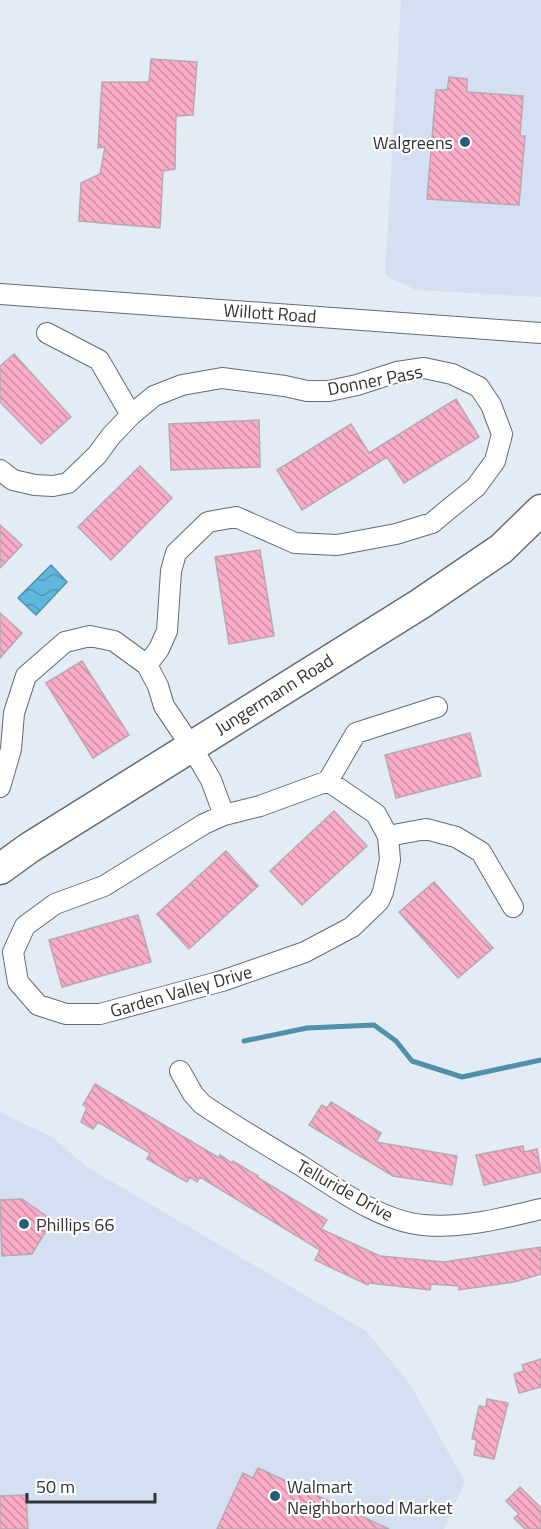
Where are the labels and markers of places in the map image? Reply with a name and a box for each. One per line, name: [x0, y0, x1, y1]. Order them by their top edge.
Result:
place label: Walgreens: [373, 129, 453, 156]
marker: Walgreens: [458, 135, 472, 149]
place label: Phillips 66: [36, 1211, 115, 1238]
marker: Phillips 66: [17, 1217, 31, 1231]
place label: Walmart Neighborhood Market: [287, 1473, 453, 1521]
marker: Walmart Neighborhood Market: [268, 1489, 282, 1503]

